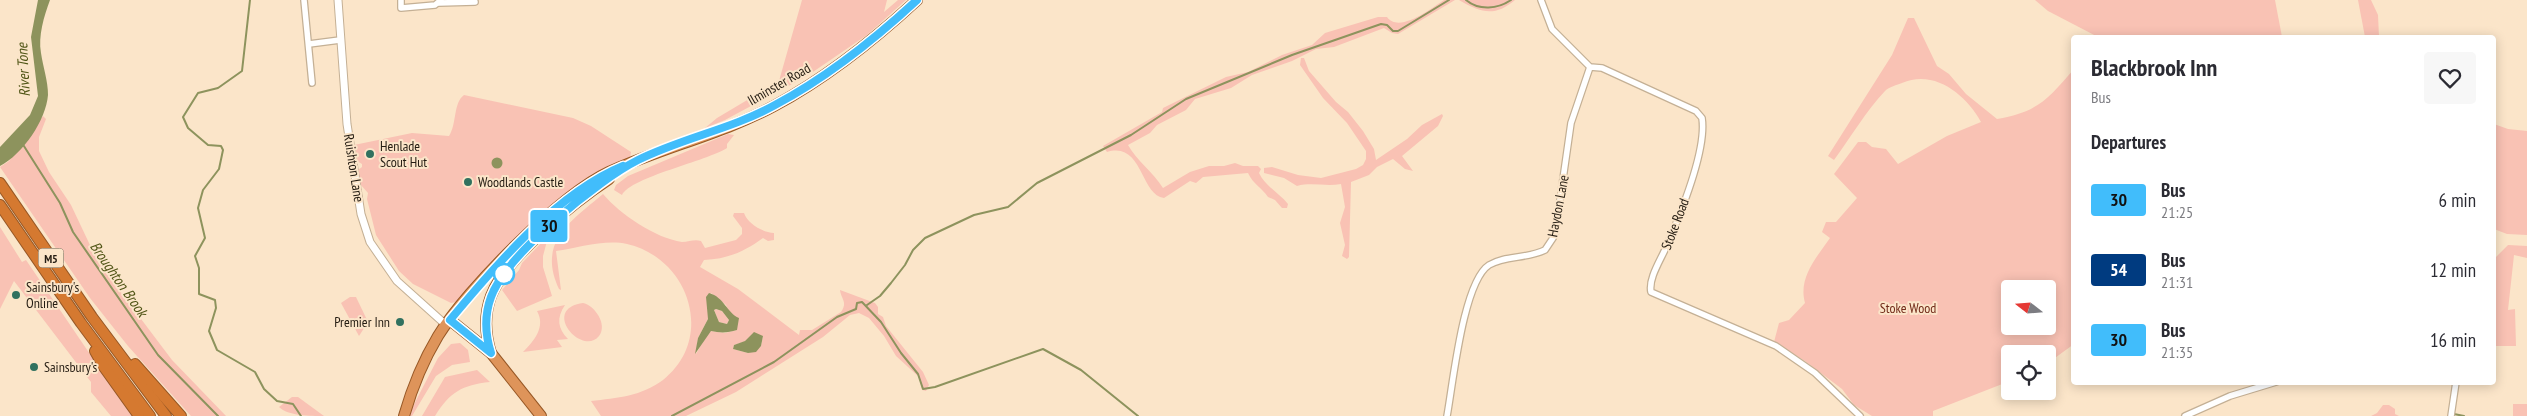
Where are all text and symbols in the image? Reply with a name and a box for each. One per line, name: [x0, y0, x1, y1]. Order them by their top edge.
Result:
water label: River Tone: [12, 42, 34, 97]
text: Blackbrook Inn: [2091, 52, 2217, 83]
button: heart: [2424, 52, 2476, 104]
street label: Ilminster Road: [744, 59, 814, 109]
text: Bus: [2091, 87, 2111, 107]
text: Departures: [2091, 130, 2166, 154]
street label: Ruishton Lane: [340, 133, 368, 204]
place label: Henlade Scout Hut: [380, 137, 427, 171]
marker: Henlade Scout Hut: [364, 148, 376, 160]
place label: Woodlands Castle: [478, 173, 564, 191]
street label: Haydon Lane: [1543, 173, 1573, 239]
marker: Woodlands Castle: [462, 176, 474, 188]
text: Bus: [2161, 178, 2185, 202]
text: 30: [2110, 188, 2127, 211]
text: 6 min: [2439, 188, 2476, 212]
street label: Stoke Road: [1657, 196, 1693, 252]
text: 21:25: [2161, 202, 2193, 222]
line badge: 30: [526, 210, 572, 242]
text: 30: [540, 214, 558, 237]
water label: Broughton Brook: [86, 238, 153, 322]
road number: M5: [38, 248, 64, 268]
text: Bus: [2161, 248, 2185, 272]
text: 54: [2110, 258, 2127, 281]
text: 12 min: [2430, 258, 2476, 282]
unlabelled marker: [493, 263, 515, 285]
text: 21:31: [2161, 272, 2193, 292]
place label: Sainsbury's Online: [26, 278, 80, 312]
north arrow: [2001, 280, 2056, 335]
map controls: [2001, 280, 2056, 400]
marker: Sainsbury's Online: [10, 289, 22, 301]
park label: Stoke Wood: [1880, 299, 1936, 317]
place label: Premier Inn: [334, 313, 390, 331]
marker: Premier Inn: [394, 316, 406, 328]
text: Bus: [2161, 318, 2185, 342]
text: 30: [2110, 328, 2127, 351]
text: 16 min: [2430, 328, 2476, 352]
text: 21:35: [2161, 342, 2193, 362]
button: locate: [2001, 345, 2056, 400]
place label: Sainsbury's: [44, 358, 98, 376]
marker: Sainsbury's: [28, 361, 40, 373]

